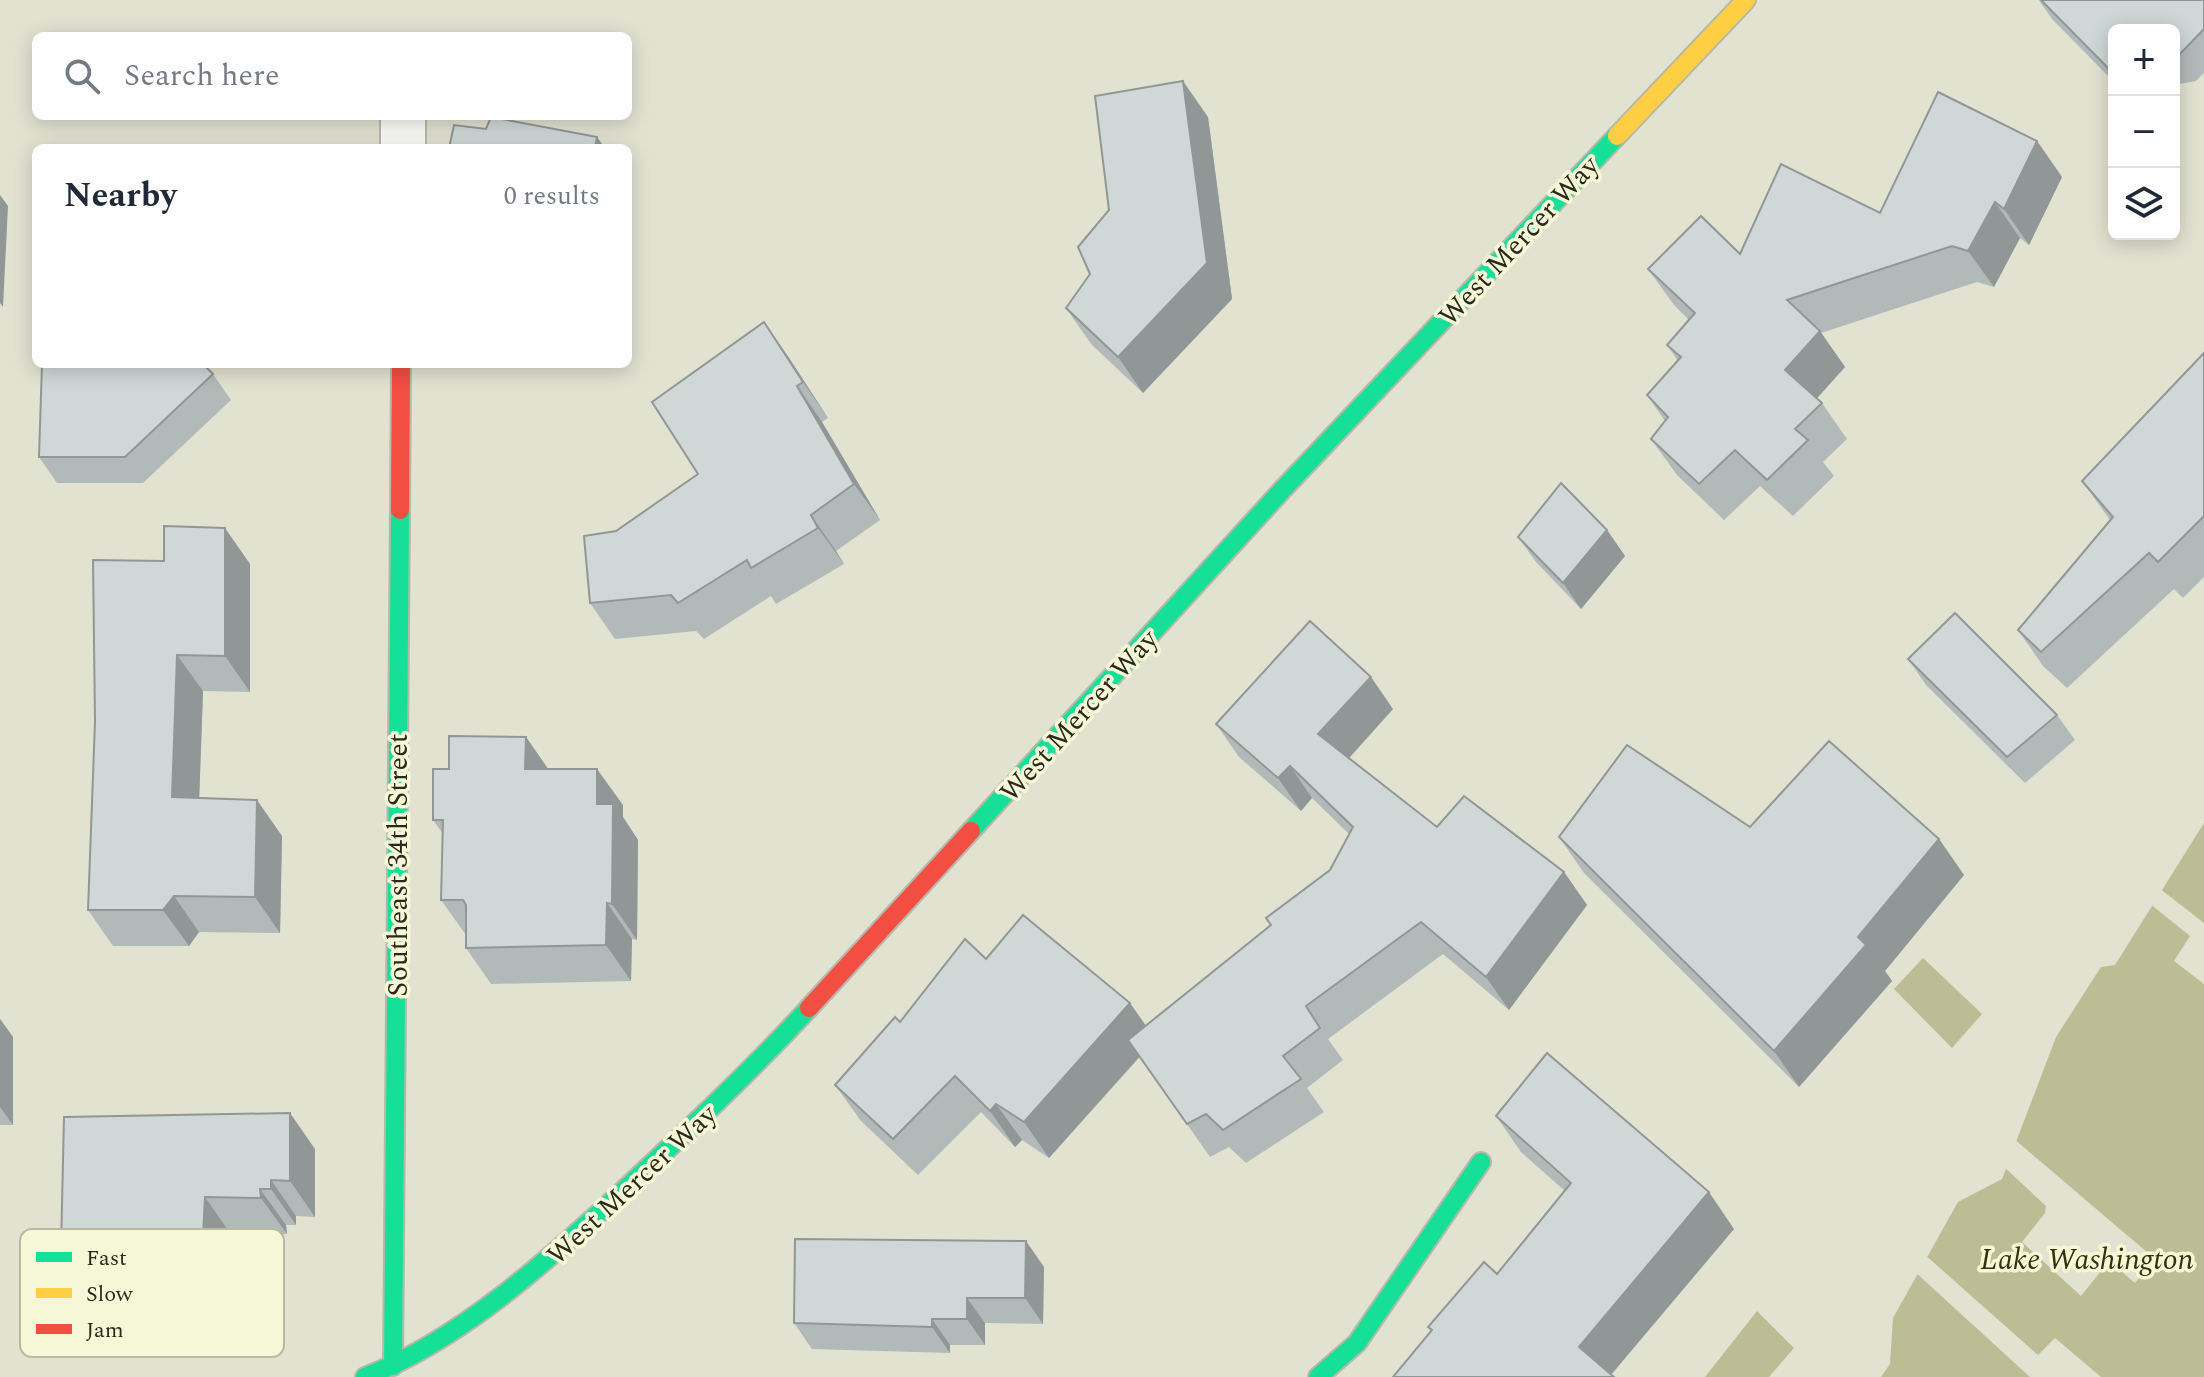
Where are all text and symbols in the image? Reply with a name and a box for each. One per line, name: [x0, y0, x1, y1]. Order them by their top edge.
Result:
map controls: [2108, 24, 2180, 240]
button: +: [2108, 24, 2180, 96]
search box: [32, 32, 632, 120]
text: Search here: [124, 53, 280, 99]
icon: search: [60, 54, 104, 98]
button: −: [2108, 96, 2180, 168]
street label: West Mercer Way: [1428, 145, 1611, 336]
button: layers: [2108, 168, 2180, 240]
text: Nearby: [64, 170, 177, 222]
text: 0 results: [504, 176, 600, 216]
street label: West Mercer Way: [990, 619, 1170, 812]
street label: Southeast 34th Street: [377, 733, 420, 997]
street label: West Mercer Way: [537, 1093, 728, 1276]
legend: [20, 1229, 284, 1357]
water label: Lake Washington: [1980, 1237, 2194, 1283]
text: Fast: [86, 1242, 127, 1275]
text: Slow: [86, 1278, 134, 1311]
text: Jam: [86, 1314, 124, 1347]

